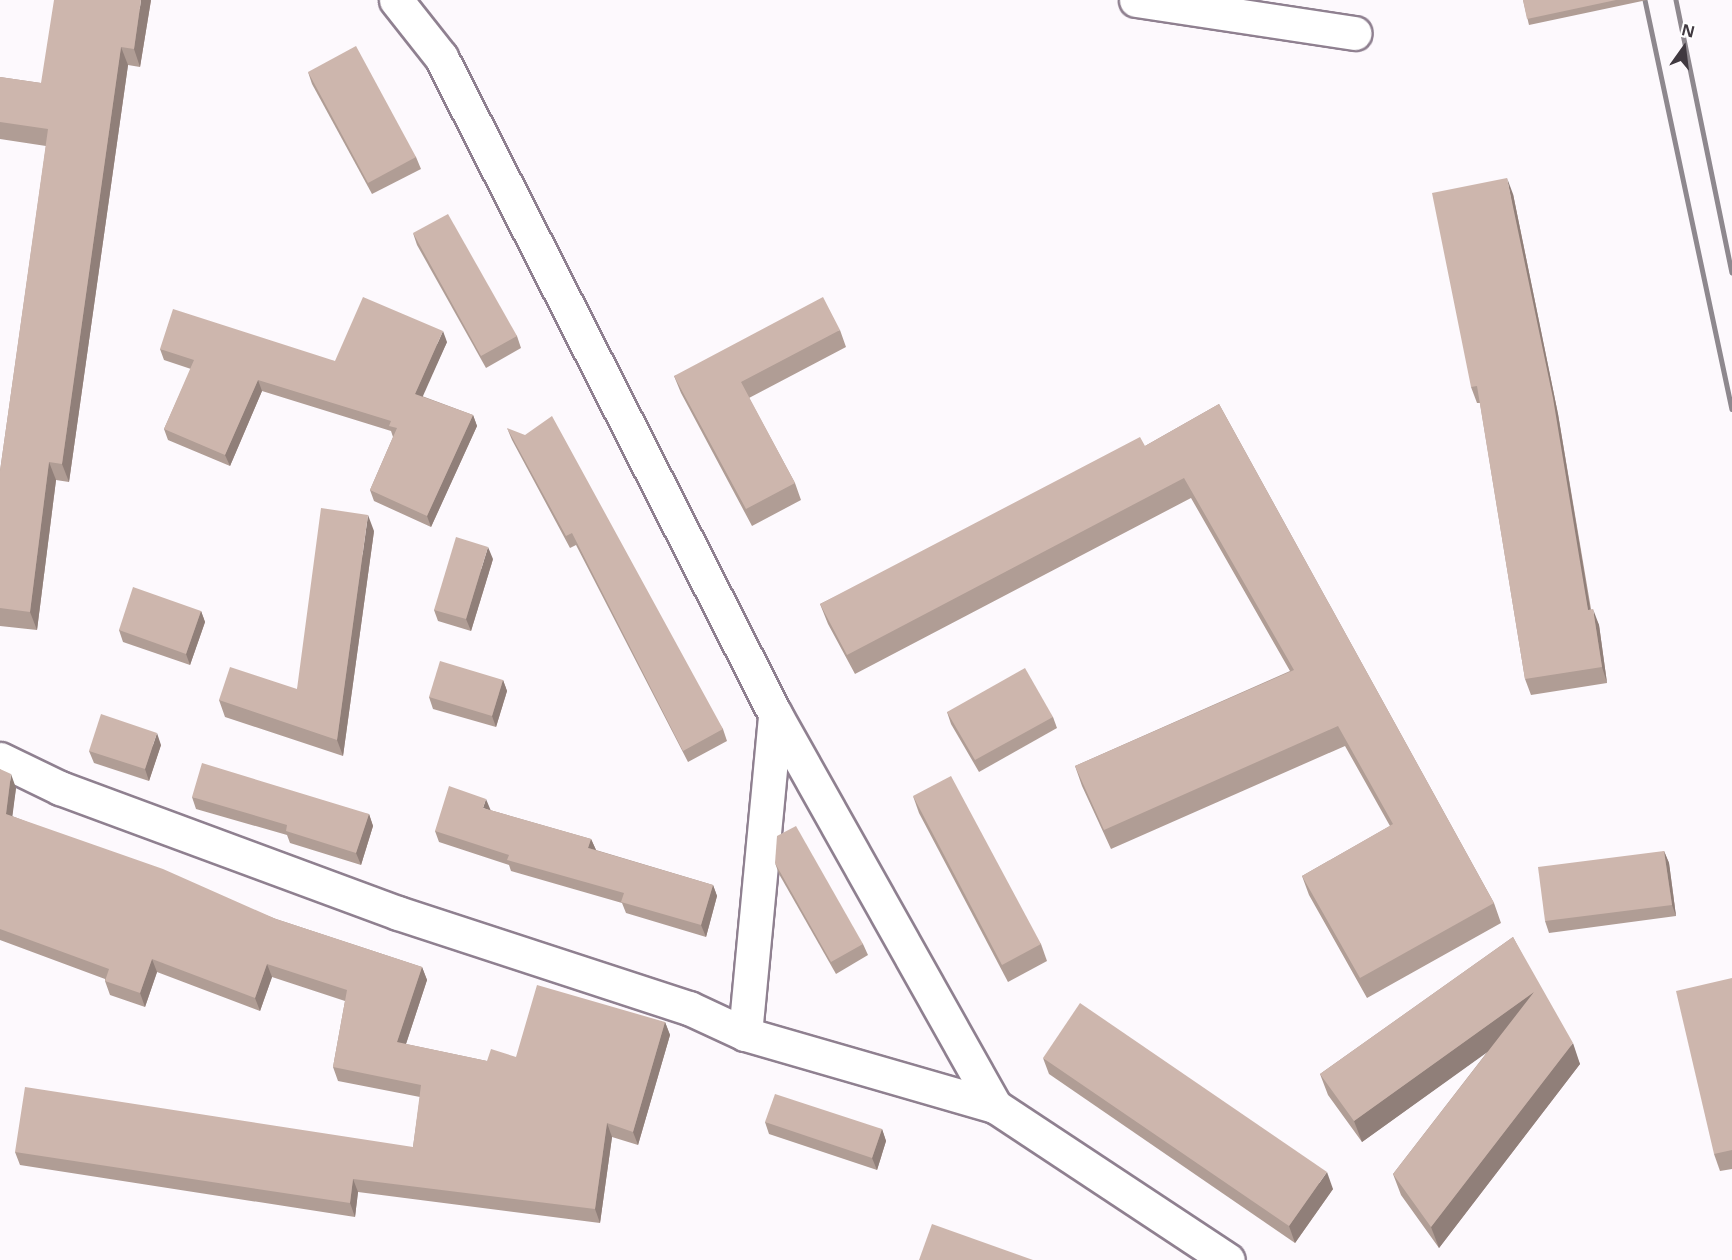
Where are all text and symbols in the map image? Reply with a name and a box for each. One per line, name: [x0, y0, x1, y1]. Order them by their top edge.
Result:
north arrow: [1654, 18, 1714, 78]
text: N: [1679, 18, 1697, 43]

